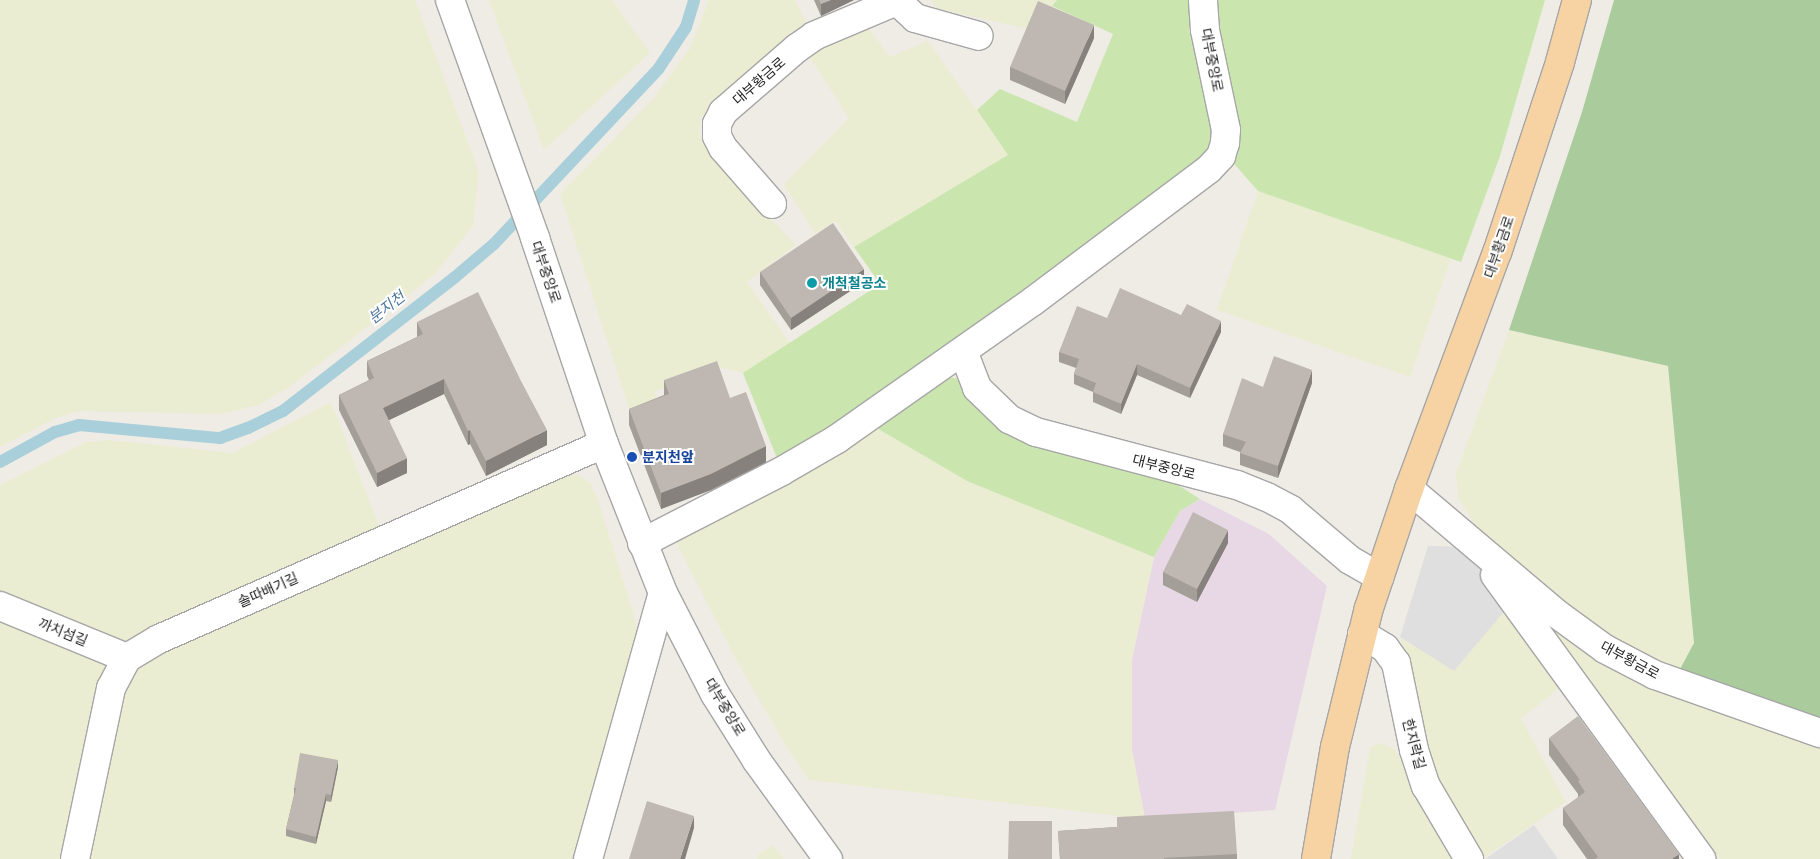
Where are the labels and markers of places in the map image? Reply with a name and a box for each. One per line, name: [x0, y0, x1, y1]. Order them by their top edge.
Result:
place label: 개척철공소: [822, 275, 886, 291]
marker: 개척철공소: [806, 277, 818, 289]
place label: 분지천앞: [642, 449, 694, 465]
marker: 분지천앞: [626, 451, 638, 463]

